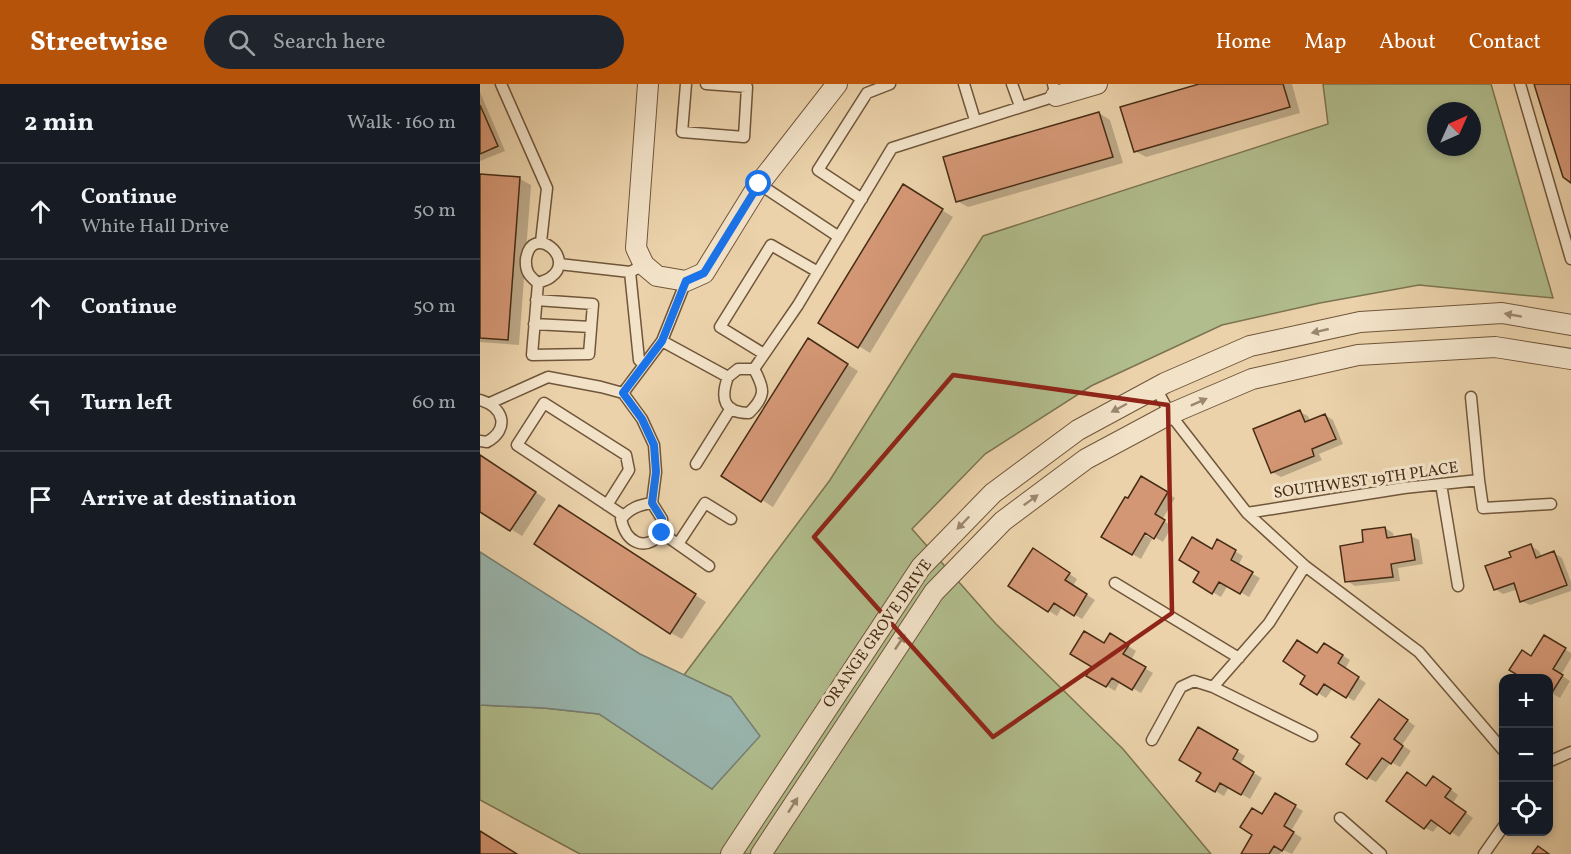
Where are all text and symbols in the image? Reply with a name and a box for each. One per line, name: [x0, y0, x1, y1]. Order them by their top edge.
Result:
search box: [204, 15, 624, 69]
text: Streetwise: [30, 23, 168, 62]
icon: search: [225, 26, 258, 59]
text: Search here: [273, 27, 385, 58]
text: Home: [1216, 28, 1271, 57]
text: Map: [1304, 28, 1346, 57]
text: About: [1379, 28, 1436, 57]
text: Contact: [1469, 28, 1541, 57]
north arrow: [1427, 102, 1481, 156]
text: 2 min: [24, 105, 94, 141]
text: Walk · 160 m: [347, 109, 456, 137]
route start: [745, 170, 771, 196]
text: Continue: [81, 182, 177, 213]
icon: ahead: [24, 195, 57, 228]
text: 50 m: [413, 197, 456, 225]
text: White Hall Drive: [81, 213, 229, 241]
icon: ahead: [24, 291, 57, 324]
text: Continue: [81, 292, 177, 323]
text: 50 m: [413, 293, 456, 321]
one-way arrow: [1504, 310, 1523, 319]
one-way arrow: [1311, 326, 1329, 336]
icon: left: [24, 387, 57, 420]
text: Turn left: [81, 388, 172, 419]
text: 60 m: [412, 389, 456, 417]
one-way arrow: [1190, 397, 1208, 406]
one-way arrow: [1111, 403, 1128, 413]
street label: SOUTHWEST 19TH PLACE: [1272, 457, 1460, 505]
icon: arrive: [24, 483, 57, 516]
text: Arrive at destination: [81, 484, 297, 515]
one-way arrow: [1023, 494, 1039, 506]
one-way arrow: [957, 516, 971, 530]
route end: [648, 519, 674, 545]
street label: ORANGE GROVE DRIVE: [818, 555, 938, 713]
one-way arrow: [894, 635, 906, 651]
map controls: [1499, 674, 1553, 836]
button: +: [1499, 674, 1553, 728]
button: −: [1499, 728, 1553, 782]
button: locate: [1499, 782, 1553, 836]
one-way arrow: [787, 797, 798, 813]

